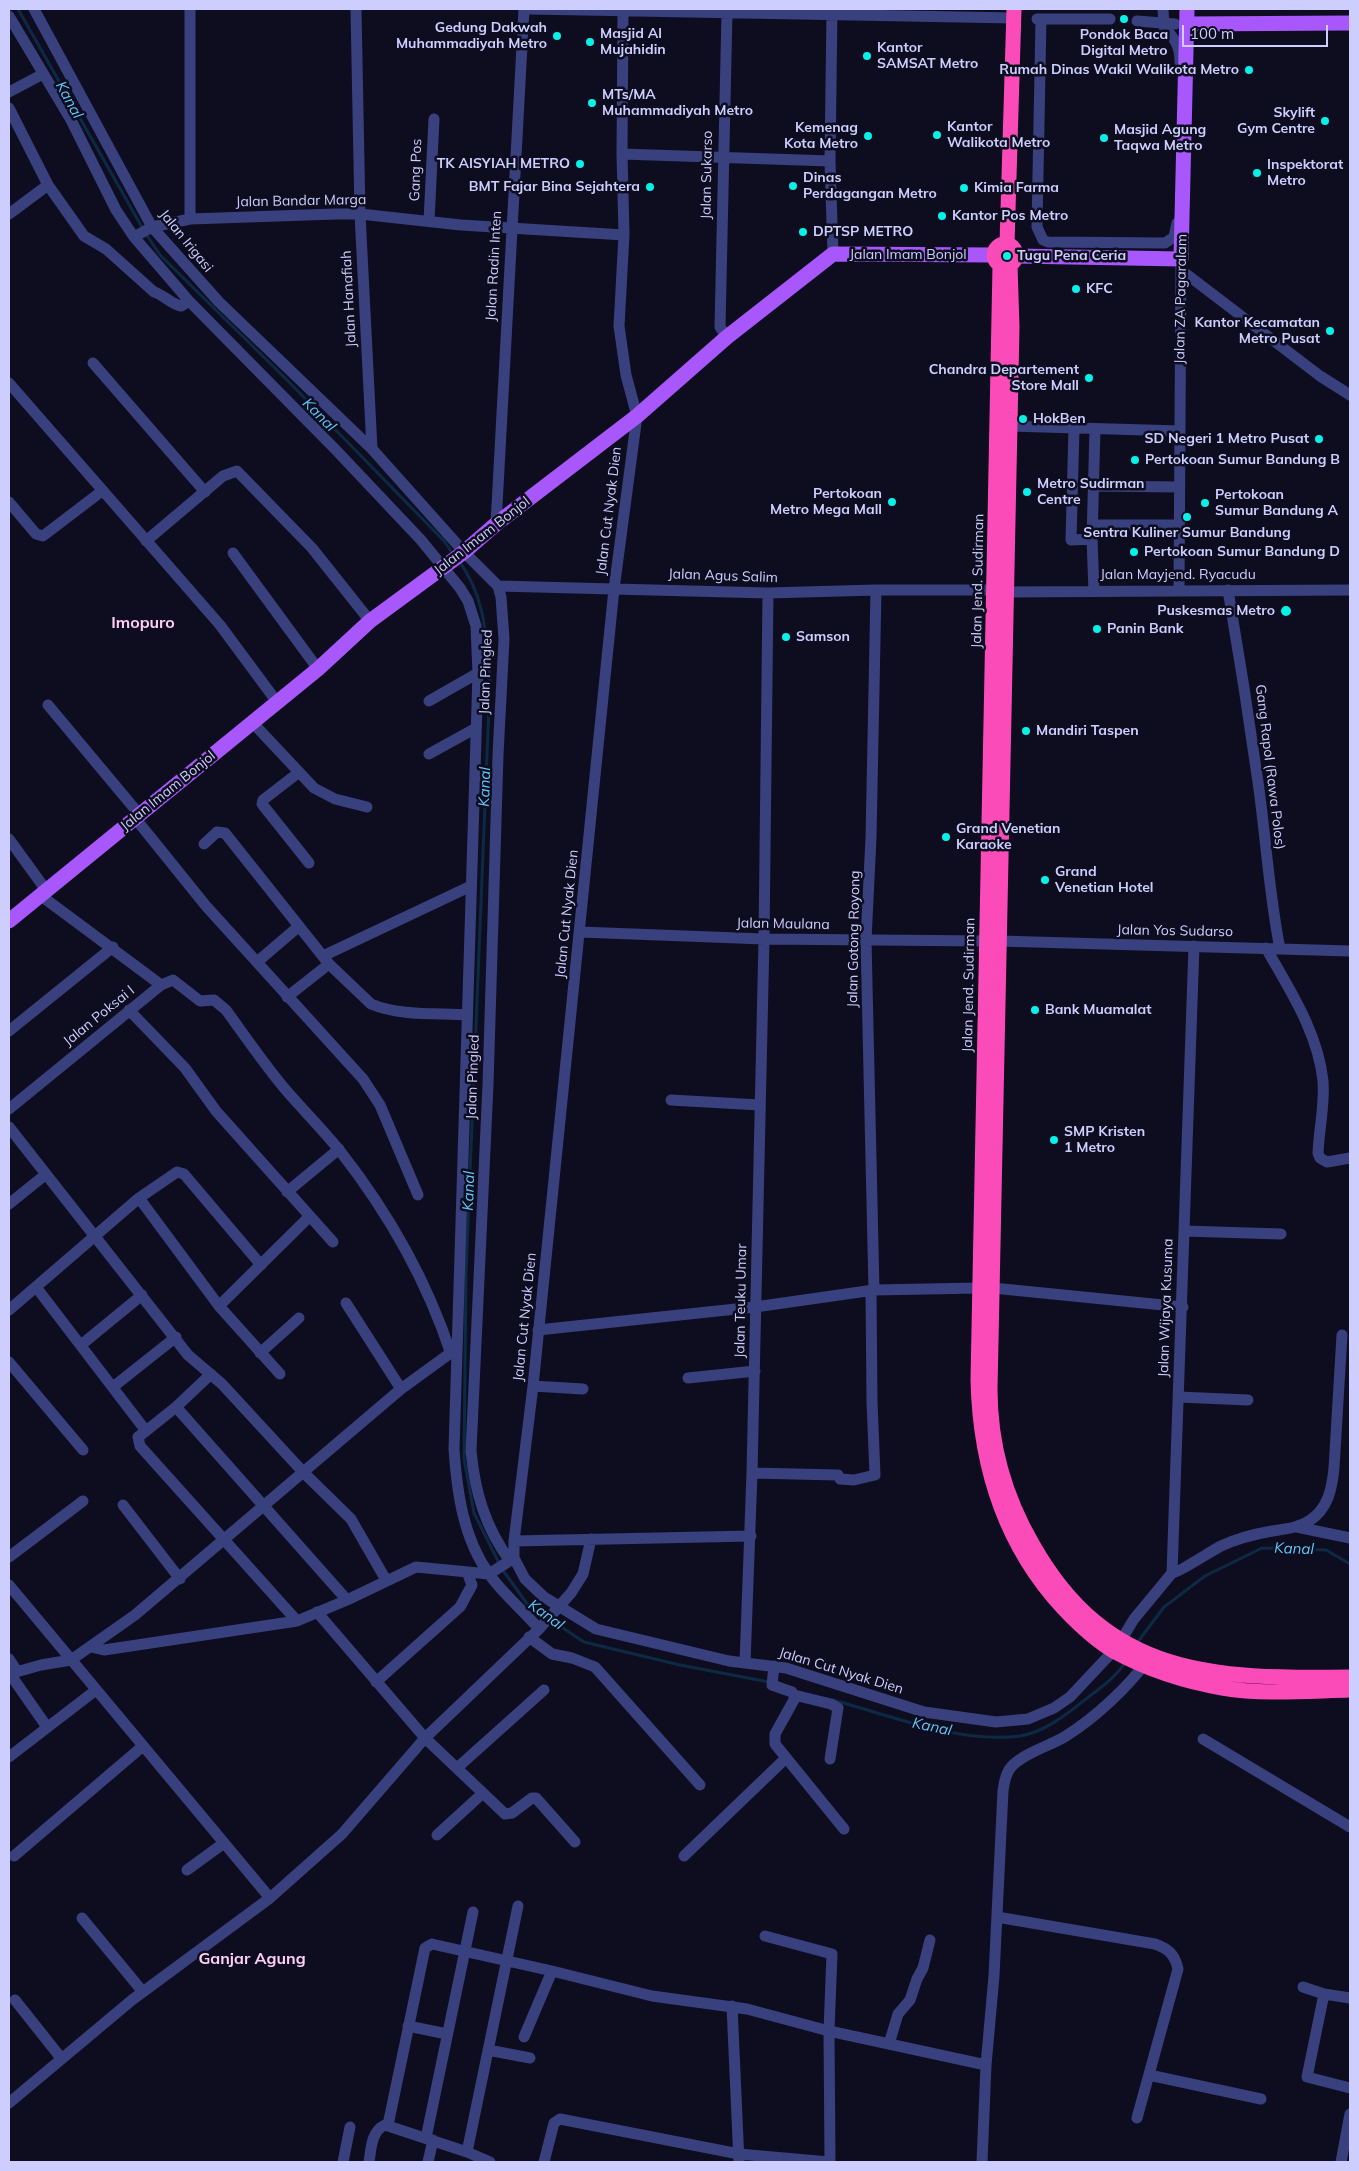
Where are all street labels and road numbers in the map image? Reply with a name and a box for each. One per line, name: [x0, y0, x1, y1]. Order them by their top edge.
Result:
street label: Jalan Sukarso: [698, 130, 716, 220]
street label: Gang Pos: [407, 138, 425, 202]
street label: Jalan Bandar Marga: [236, 191, 366, 211]
street label: Jalan Irigasi: [156, 206, 216, 276]
street label: Jalan Radin Inten: [483, 210, 505, 322]
street label: Jalan ZA Pagaralam: [1171, 234, 1191, 364]
street label: Jalan Imam Bonjol: [849, 247, 967, 263]
street label: Jalan Hanafiah: [338, 250, 360, 348]
street label: Jalan Cut Nyak Dien: [593, 446, 625, 576]
street label: Jalan Imam Bonjol: [431, 493, 533, 579]
street label: Jalan Jend. Sudirman: [968, 513, 988, 649]
street label: Jalan Agus Salim: [668, 566, 778, 586]
street label: Jalan Mayjend. Ryacudu: [1100, 567, 1256, 583]
street label: Jalan Pingled: [476, 629, 496, 715]
street label: Gang Rapol (Rawa Polos): [1252, 683, 1288, 851]
street label: Jalan Imam Bonjol: [117, 748, 219, 834]
street label: Jalan Cut Nyak Dien: [552, 849, 582, 979]
street label: Jalan Gotong Royong: [844, 870, 864, 1008]
street label: Jalan Maulana: [736, 915, 830, 933]
street label: Jalan Jend. Sudirman: [959, 917, 979, 1053]
street label: Jalan Yos Sudarso: [1117, 922, 1233, 940]
street label: Jalan Poksai I: [60, 982, 138, 1050]
street label: Jalan Pingled: [463, 1034, 483, 1120]
street label: Jalan Wijaya Kusuma: [1155, 1238, 1177, 1378]
street label: Jalan Teuku Umar: [732, 1244, 750, 1358]
street label: Jalan Cut Nyak Dien: [510, 1252, 540, 1382]
street label: Jalan Cut Nyak Dien: [777, 1644, 905, 1698]

